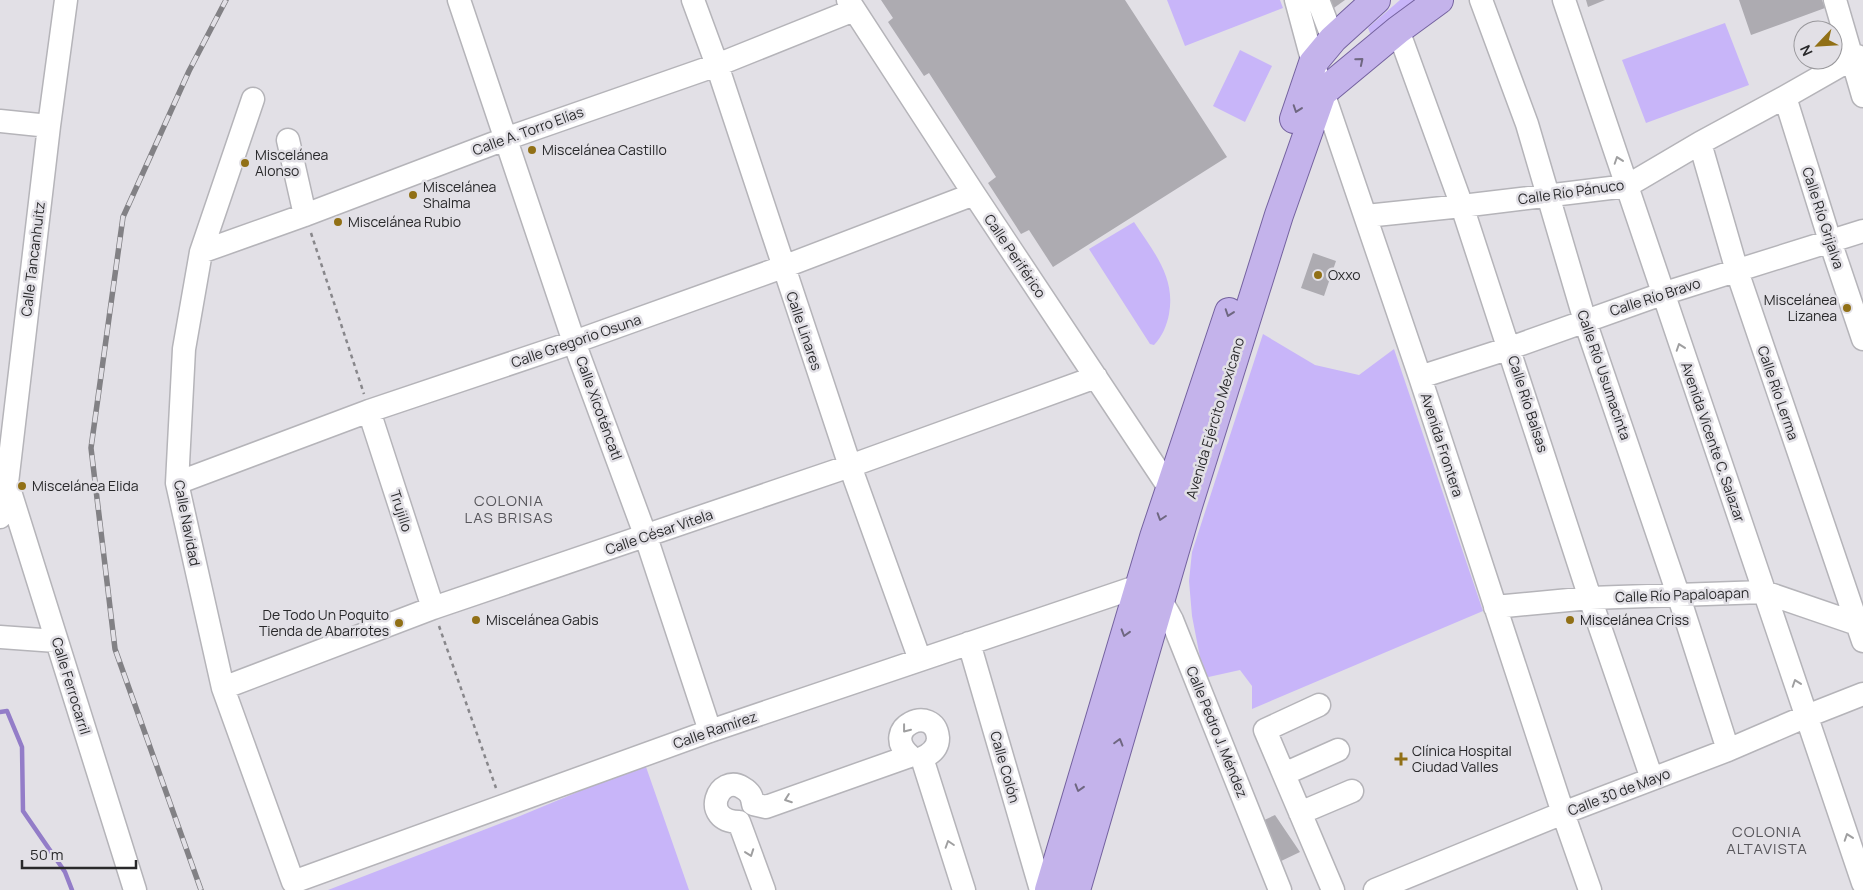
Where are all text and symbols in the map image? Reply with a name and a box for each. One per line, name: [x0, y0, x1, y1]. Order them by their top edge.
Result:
north arrow: [1793, 20, 1843, 70]
text: N: [1795, 42, 1817, 59]
one-way arrow: [1354, 58, 1363, 67]
street label: Calle A. Torro Elías: [470, 102, 586, 159]
one-way arrow: [1293, 104, 1303, 112]
place label: Miscelánea Castillo: [542, 140, 667, 159]
marker: Miscelánea Castillo: [526, 144, 538, 156]
place label: Miscelánea Alonso: [255, 145, 328, 180]
one-way arrow: [1614, 156, 1624, 164]
marker: Miscelánea Alonso: [239, 157, 251, 169]
street label: Calle Río Grijalva: [1798, 165, 1849, 271]
street label: Calle Río Pánuco: [1517, 175, 1625, 208]
place label: Miscelánea Shalma: [423, 177, 496, 212]
marker: Miscelánea Shalma: [407, 189, 419, 201]
street label: Calle Tancanhuitz: [16, 200, 49, 317]
street label: Calle Periférico: [980, 210, 1051, 301]
place label: Miscelánea Rubio: [348, 212, 461, 231]
marker: Miscelánea Rubio: [332, 216, 344, 228]
place label: Oxxo: [1328, 265, 1361, 284]
marker: Oxxo: [1312, 269, 1324, 281]
street label: Calle Río Bravo: [1607, 273, 1703, 320]
street label: Calle Linares: [782, 289, 827, 373]
place label: Miscelánea Lizanea: [1764, 290, 1837, 325]
marker: Miscelánea Lizanea: [1841, 302, 1853, 314]
street label: Calle Río Usumacinta: [1573, 307, 1636, 442]
one-way arrow: [1225, 308, 1235, 316]
street label: Calle Gregorio Osuna: [508, 309, 643, 372]
street label: Avenida Ejército Mexicano: [1181, 335, 1248, 501]
one-way arrow: [1676, 343, 1686, 352]
street label: Calle Río Lerma: [1753, 343, 1803, 443]
street label: Calle Xicoténcatl: [572, 353, 627, 462]
street label: Calle Río Balsas: [1504, 353, 1553, 455]
street label: Avenida Vicente C. Salazar: [1677, 359, 1750, 524]
street label: Avenida Frontera: [1417, 390, 1468, 499]
place label: Miscelánea Elida: [32, 476, 139, 495]
street label: Calle Navidad: [170, 478, 205, 567]
marker: Miscelánea Elida: [16, 480, 28, 492]
street label: Trujillo: [386, 488, 417, 534]
district label: COLONIA LAS BRISAS: [465, 490, 553, 528]
street label: Calle César Vitela: [603, 504, 715, 559]
one-way arrow: [1156, 512, 1166, 520]
street label: Calle Río Papaloapan: [1615, 583, 1749, 606]
place label: De Todo Un Poquito Tienda de Abarrotes: [259, 605, 389, 640]
place label: Miscelánea Gabis: [486, 610, 599, 629]
place label: Miscelánea Criss: [1580, 610, 1689, 629]
marker: Miscelánea Gabis: [470, 614, 482, 626]
marker: Miscelánea Criss: [1564, 614, 1576, 626]
marker: De Todo Un Poquito Tienda de Abarrotes: [393, 617, 405, 629]
one-way arrow: [1121, 628, 1131, 636]
street label: Calle Ferrocarril: [48, 635, 95, 737]
street label: Calle Pedro J. Méndez: [1182, 663, 1253, 800]
one-way arrow: [1792, 679, 1802, 687]
street label: Calle Ramírez: [670, 706, 759, 753]
one-way arrow: [903, 723, 912, 732]
street label: Calle Colón: [986, 729, 1025, 805]
one-way arrow: [1114, 739, 1124, 747]
place label: Clínica Hospital Ciudad Valles: [1412, 741, 1512, 776]
marker: Clínica Hospital Ciudad Valles: [1394, 752, 1408, 766]
street label: Calle 30 de Mayo: [1565, 763, 1673, 820]
one-way arrow: [1074, 784, 1084, 792]
one-way arrow: [784, 793, 793, 803]
district label: COLONIA ALTAVISTA: [1726, 821, 1808, 859]
one-way arrow: [1843, 833, 1853, 841]
scale bar: [22, 838, 136, 870]
one-way arrow: [945, 840, 955, 848]
text: 50 m: [30, 844, 64, 865]
one-way arrow: [744, 848, 754, 856]

